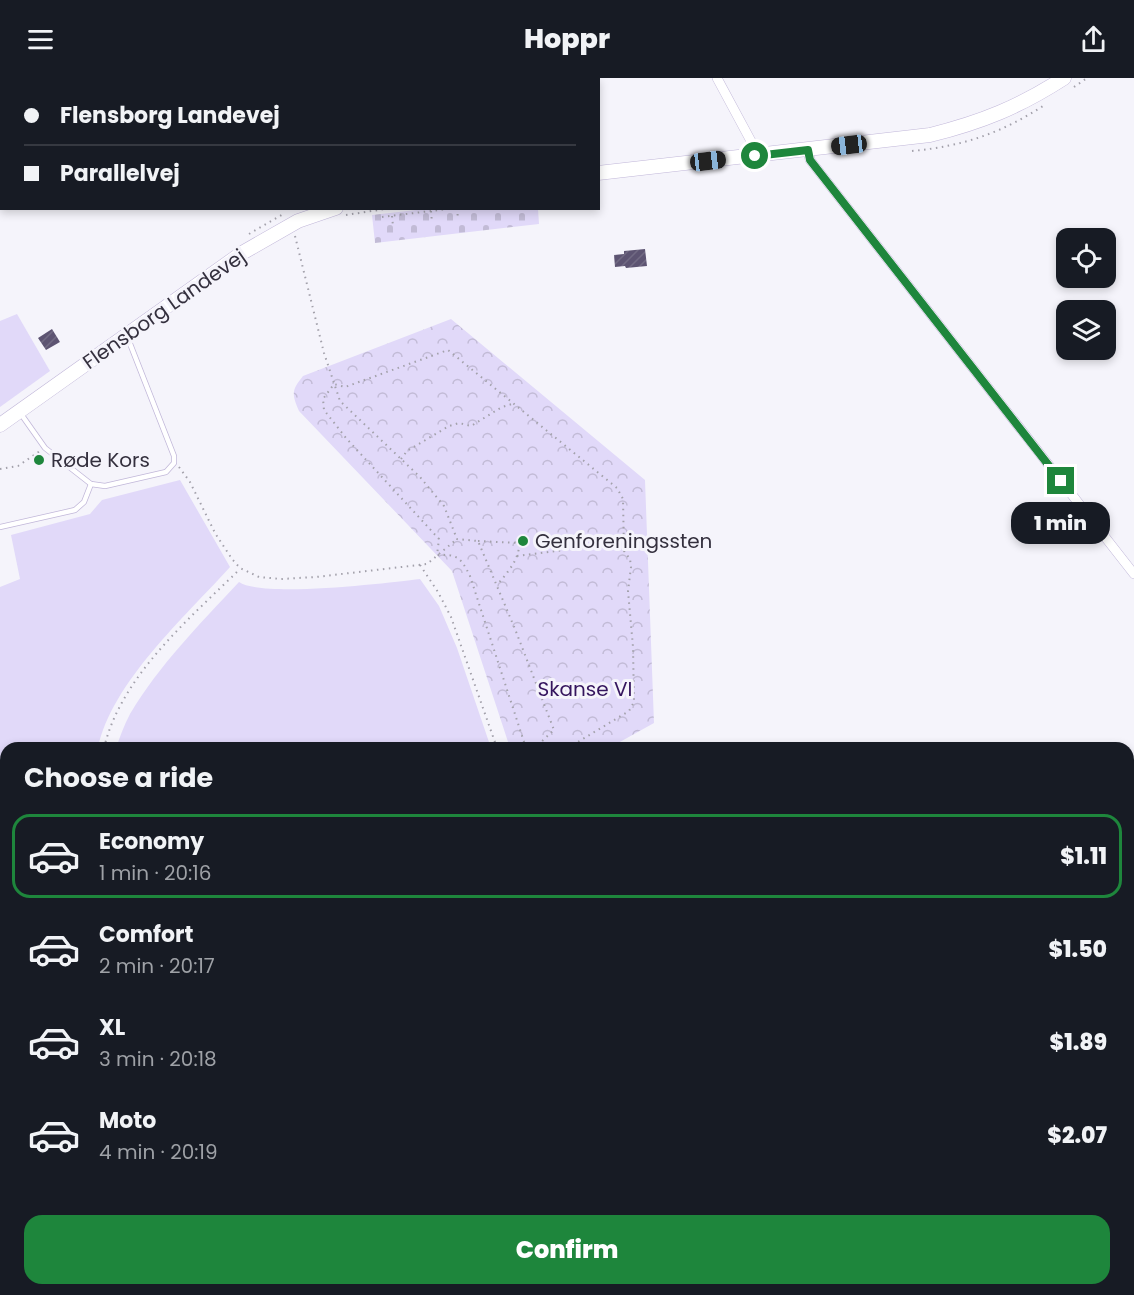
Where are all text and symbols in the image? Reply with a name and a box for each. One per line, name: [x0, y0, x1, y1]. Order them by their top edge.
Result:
text: Hoppr: [524, 20, 610, 57]
icon: menu: [24, 23, 57, 56]
icon: share: [1077, 23, 1110, 56]
text: Flensborg Landevej: [60, 100, 280, 131]
car: [830, 134, 868, 156]
route start: [741, 142, 768, 169]
car: [689, 150, 727, 172]
text: Parallelvej: [60, 158, 180, 189]
map controls: [1056, 228, 1116, 360]
button: locate: [1056, 228, 1116, 288]
street label: Flensborg Landevej: [77, 242, 251, 376]
button: layers: [1056, 300, 1116, 360]
place label: Røde Kors: [51, 446, 150, 474]
marker: Røde Kors: [32, 453, 46, 467]
route end: [1047, 467, 1074, 494]
callout: 1 min: [1012, 502, 1110, 544]
text: 1 min: [1034, 509, 1087, 537]
place label: Genforeningssten: [535, 527, 712, 555]
marker: Genforeningssten: [516, 534, 530, 548]
park label: Skanse VI: [538, 675, 632, 703]
text: Choose a ride: [24, 759, 213, 796]
text: Economy: [99, 826, 204, 857]
icon: car: [27, 829, 81, 883]
text: $1.11: [1060, 841, 1107, 872]
text: 1 min · 20:16: [99, 859, 211, 887]
text: Comfort: [99, 919, 193, 950]
icon: car: [27, 922, 81, 976]
text: $1.50: [1048, 934, 1107, 965]
text: 2 min · 20:17: [99, 952, 215, 980]
text: XL: [99, 1012, 125, 1043]
icon: car: [27, 1015, 81, 1069]
text: $1.89: [1050, 1027, 1107, 1058]
text: 3 min · 20:18: [99, 1045, 217, 1073]
text: Moto: [99, 1105, 156, 1136]
icon: car: [27, 1108, 81, 1162]
text: $2.07: [1047, 1120, 1107, 1151]
text: 4 min · 20:19: [99, 1138, 217, 1166]
button: Confirm: [24, 1215, 1110, 1284]

